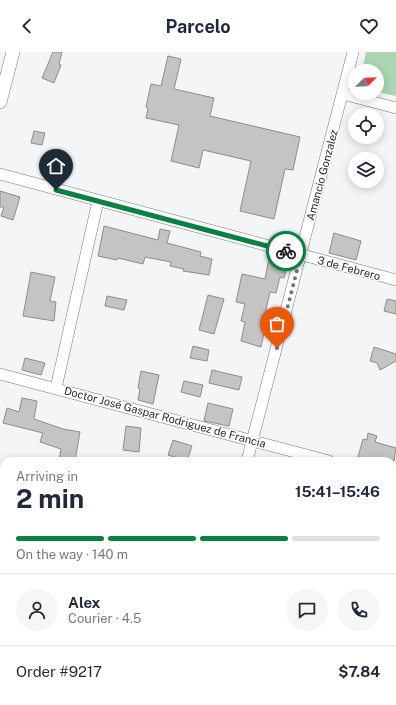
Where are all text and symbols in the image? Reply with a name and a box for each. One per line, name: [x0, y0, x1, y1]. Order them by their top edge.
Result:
icon: back: [16, 15, 38, 37]
icon: heart: [358, 15, 380, 37]
text: Parcelo: [165, 16, 231, 37]
north arrow: [348, 64, 384, 100]
map controls: [348, 64, 384, 188]
button: locate: [348, 108, 384, 144]
street label: Amancio Gonzalez: [304, 128, 340, 222]
pin: [39, 149, 73, 190]
button: layers: [348, 152, 384, 188]
icon: home: [45, 155, 67, 177]
courier: [266, 231, 306, 271]
icon: bike: [275, 240, 297, 262]
street label: 3 de Febrero: [316, 254, 382, 282]
pin: [260, 307, 294, 348]
icon: bag: [266, 313, 288, 335]
street label: Doctor José Gaspar Rodriguez de Francia: [63, 384, 267, 450]
text: Arriving in: [16, 469, 78, 484]
text: 2 min: [16, 483, 84, 514]
text: 15:41–15:46: [295, 483, 380, 500]
text: On the way · 140 m: [16, 547, 128, 562]
button: person: [16, 589, 58, 631]
button: chat: [286, 589, 328, 631]
button: phone: [338, 589, 380, 631]
text: Alex: [68, 594, 100, 611]
text: Courier · 4.5: [68, 611, 141, 626]
text: Order #9217: [16, 663, 102, 680]
text: $7.84: [338, 663, 380, 680]

